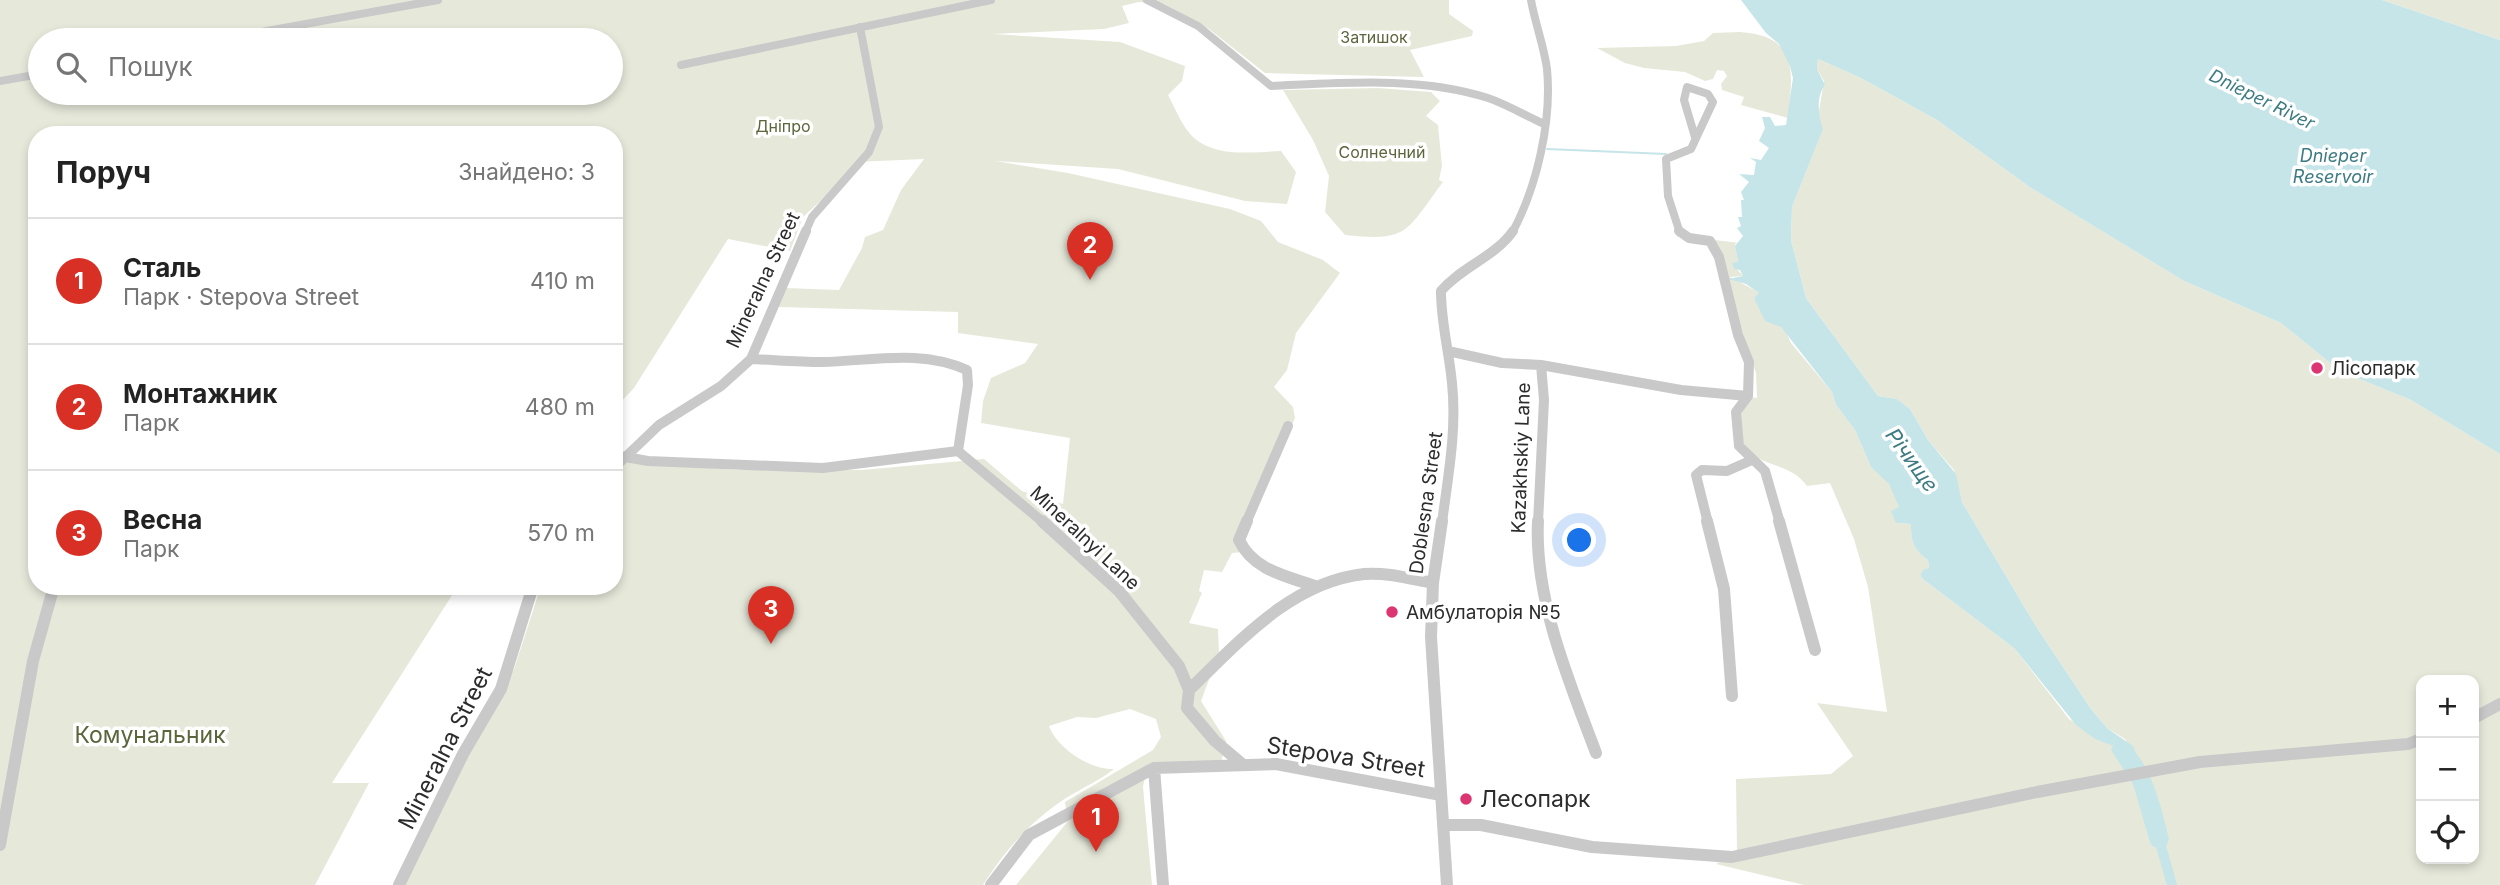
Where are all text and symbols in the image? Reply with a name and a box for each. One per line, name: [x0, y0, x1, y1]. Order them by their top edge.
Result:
park label: Затишок: [1340, 27, 1408, 47]
search box: [28, 28, 623, 105]
icon: search: [52, 48, 90, 86]
text: Пошук: [108, 51, 193, 82]
water label: Dnieper River: [2206, 64, 2319, 134]
park label: Дніпро: [755, 116, 811, 136]
park label: Солнечний: [1338, 142, 1426, 162]
water label: Dnieper Reservoir: [2293, 145, 2374, 187]
text: Поруч: [56, 154, 151, 190]
text: Знайдено: 3: [458, 158, 595, 186]
street label: Mineralna Street: [721, 208, 805, 352]
pin: 2: [1067, 222, 1113, 280]
text: Сталь: [123, 252, 201, 283]
text: 1: [74, 267, 84, 295]
text: 410 m: [530, 267, 595, 295]
text: Парк · Stepova Street: [123, 283, 359, 311]
place label: Лісопарк: [2331, 357, 2417, 380]
marker: Лісопарк: [2309, 360, 2325, 376]
text: Монтажник: [123, 378, 277, 409]
street label: Kazakhskiy Lane: [1507, 382, 1535, 534]
text: 2: [72, 393, 86, 421]
text: 480 m: [525, 393, 595, 421]
text: Парк: [123, 409, 180, 437]
water label: Річище: [1881, 423, 1943, 497]
street label: Doblesna Street: [1405, 430, 1447, 576]
street label: Mineralnyi Lane: [1025, 481, 1145, 595]
text: Весна: [123, 504, 202, 535]
text: 3: [72, 519, 86, 547]
text: 570 m: [527, 519, 595, 547]
your location: [1562, 523, 1596, 557]
text: Парк: [123, 535, 180, 563]
pin: 3: [748, 586, 794, 644]
place label: Амбулаторія №5: [1406, 601, 1561, 624]
marker: Амбулаторія №5: [1384, 604, 1400, 620]
street label: Mineralna Street: [392, 662, 498, 834]
map controls: [2416, 675, 2479, 864]
button: +: [2416, 675, 2479, 738]
park label: Комунальник: [74, 721, 226, 749]
street label: Stepova Street: [1265, 731, 1428, 783]
button: −: [2416, 738, 2479, 801]
place label: Лесопарк: [1480, 785, 1591, 813]
marker: Лесопарк: [1458, 791, 1474, 807]
pin: 1: [1073, 794, 1119, 852]
button: locate: [2416, 801, 2479, 864]

